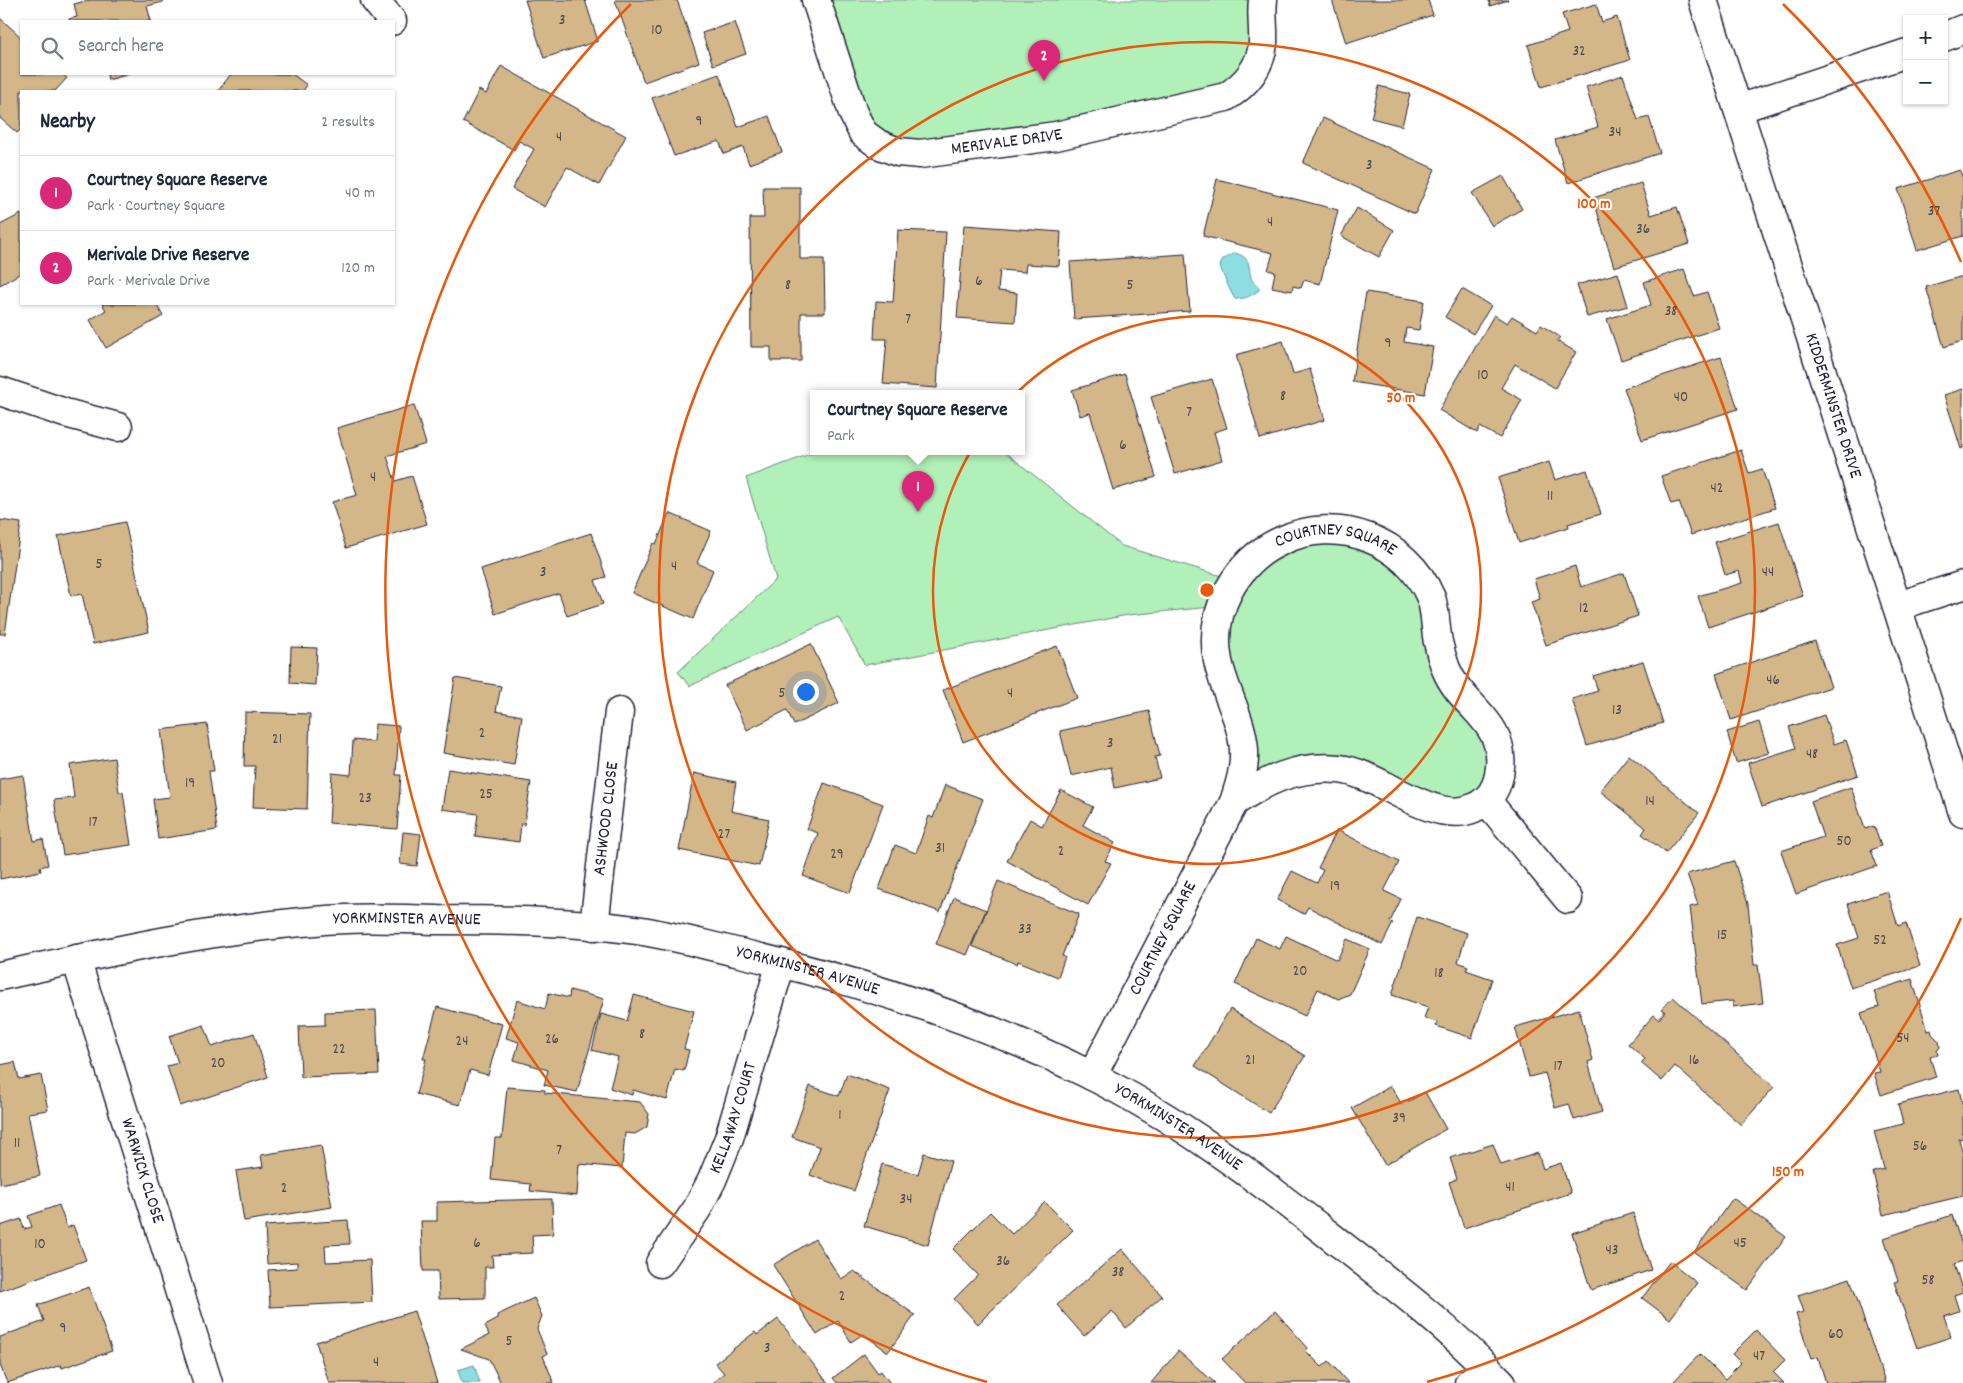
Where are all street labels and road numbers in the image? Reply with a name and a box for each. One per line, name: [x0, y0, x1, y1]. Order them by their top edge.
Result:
street label: MERIVALE DRIVE: [950, 122, 1065, 162]
street label: KIDDERMINSTER DRIVE: [1798, 330, 1868, 482]
street label: COURTNEY SQUARE: [1271, 518, 1402, 562]
street label: ASHWOOD CLOSE: [587, 761, 626, 877]
street label: COURTNEY SQUARE: [1123, 877, 1203, 1000]
street label: YORKMINSTER AVENUE: [332, 906, 481, 933]
street label: YORKMINSTER AVENUE: [733, 940, 883, 1003]
street label: KELLAWAY COURT: [703, 1059, 763, 1177]
street label: YORKMINSTER AVENUE: [1109, 1077, 1247, 1178]
street label: WARWICK CLOSE: [114, 1115, 170, 1227]

